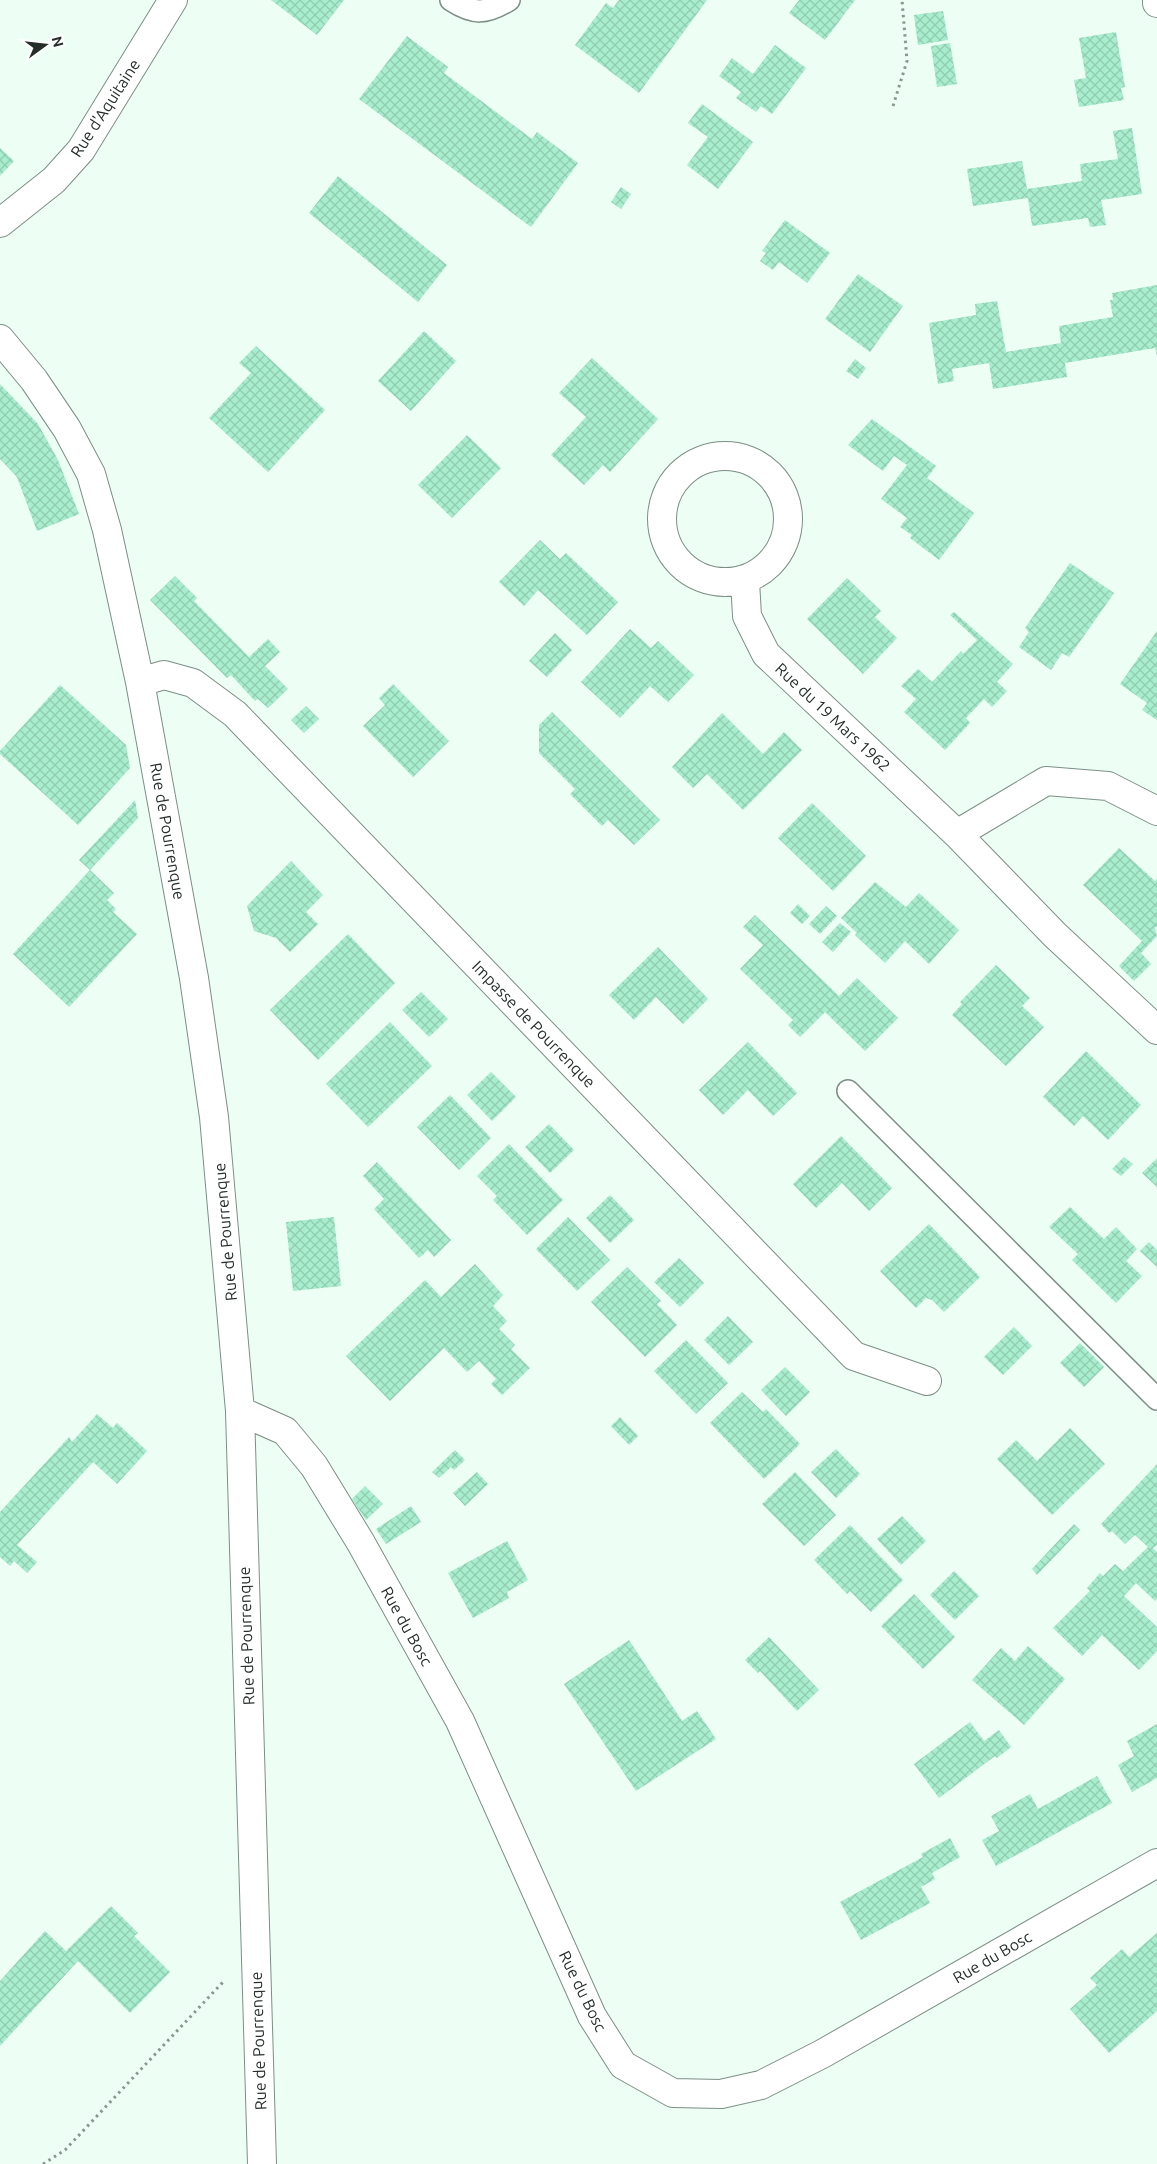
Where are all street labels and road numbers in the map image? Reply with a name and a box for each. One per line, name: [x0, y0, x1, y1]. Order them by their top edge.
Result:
street label: Rue d'Aquitaine: [67, 56, 143, 160]
street label: Rue du 19 Mars 1962: [772, 659, 894, 775]
street label: Rue de Pourrenque: [147, 761, 189, 901]
street label: Impasse de Pourrenque: [469, 957, 599, 1091]
street label: Rue de Pourrenque: [210, 1162, 240, 1302]
street label: Rue de Pourrenque: [235, 1566, 257, 1706]
street label: Rue du Bosc: [378, 1583, 436, 1669]
street label: Rue du Bosc: [950, 1927, 1035, 1987]
street label: Rue du Bosc: [556, 1948, 611, 2035]
street label: Rue de Pourrenque: [247, 1971, 269, 2111]

